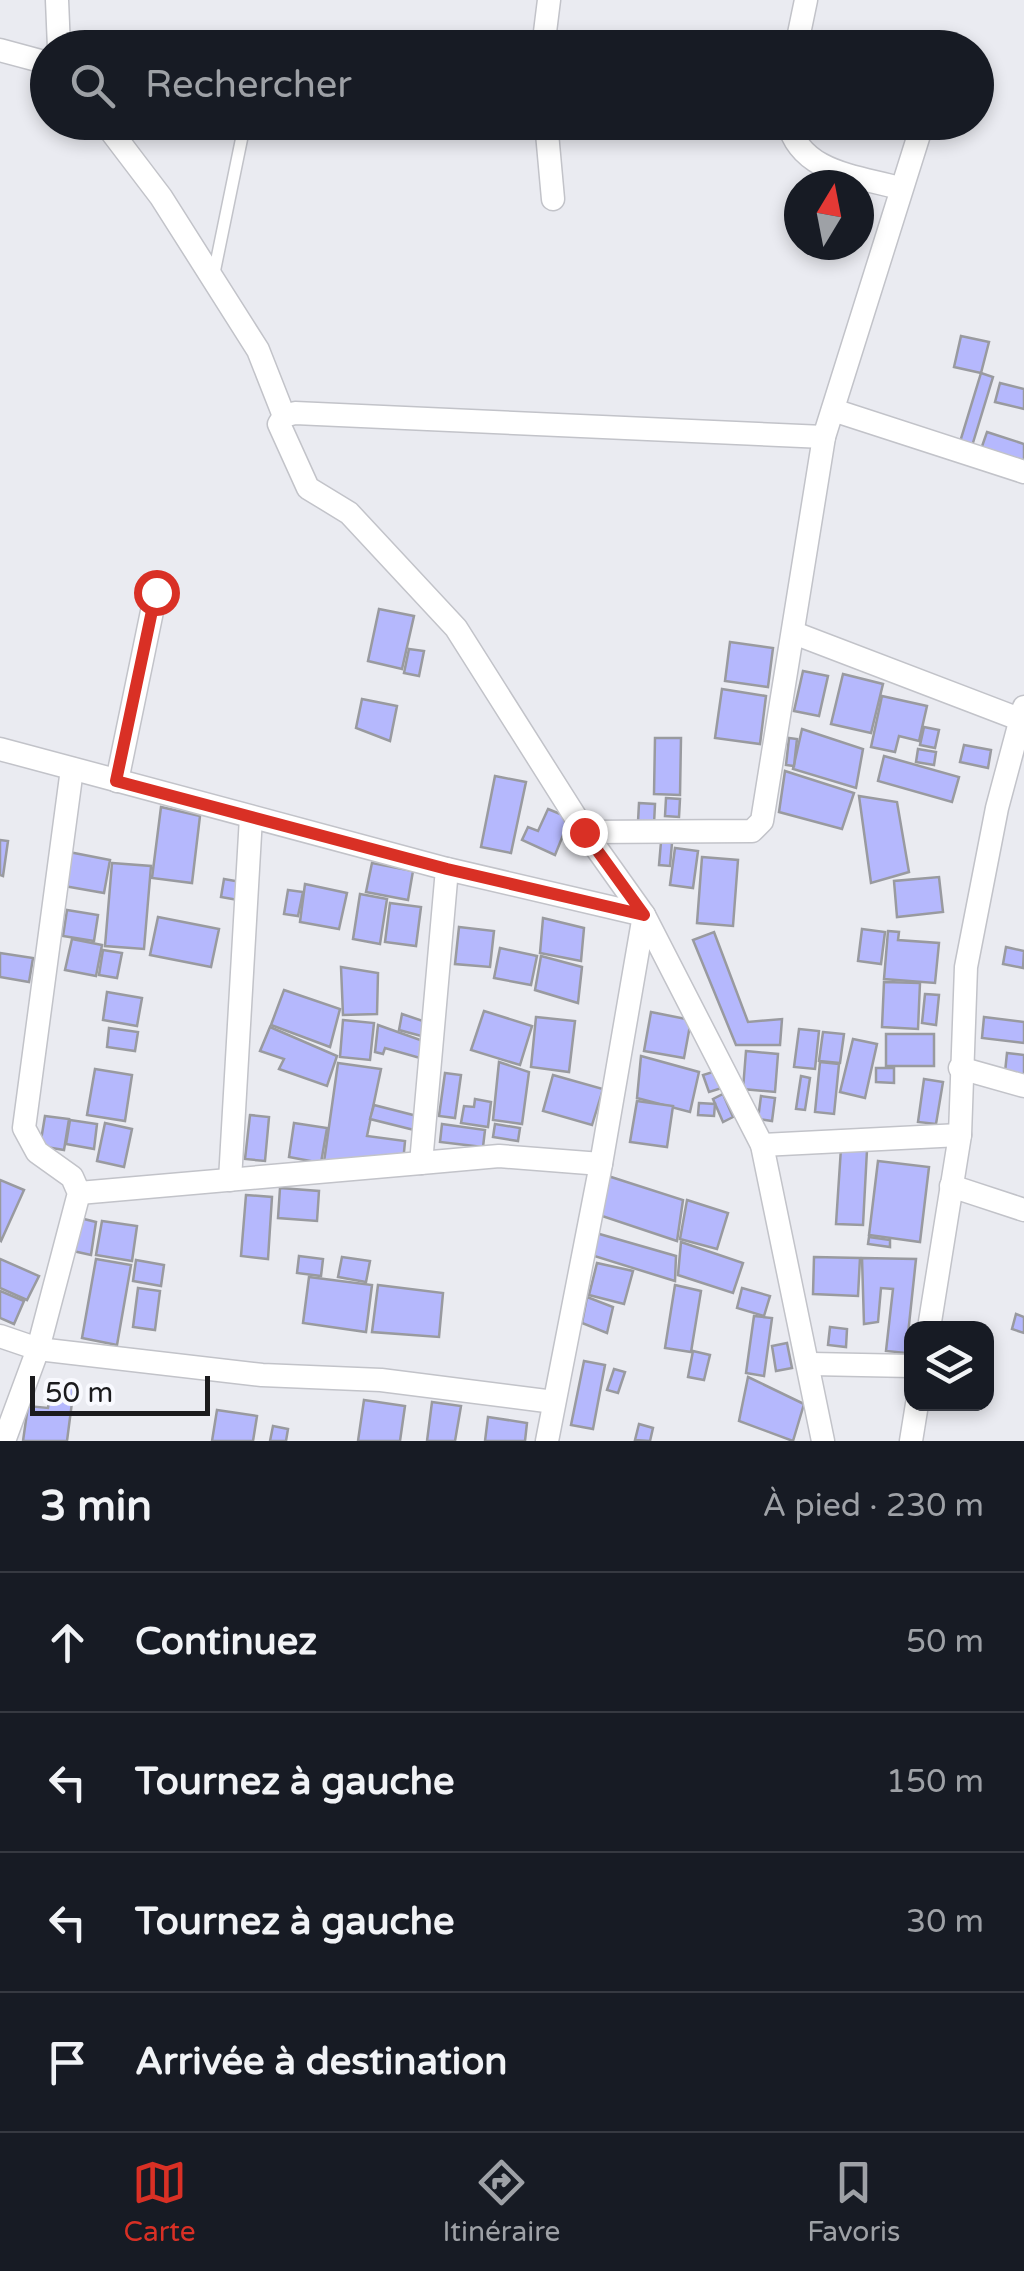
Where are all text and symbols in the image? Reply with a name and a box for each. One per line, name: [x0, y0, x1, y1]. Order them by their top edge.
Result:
search box: [30, 30, 994, 140]
icon: search: [65, 58, 120, 113]
text: Rechercher: [145, 62, 352, 108]
north arrow: [784, 170, 874, 260]
route start: [134, 570, 180, 616]
route end: [562, 810, 608, 856]
map controls: [904, 1321, 994, 1411]
button: layers: [904, 1321, 994, 1411]
scale bar: [30, 1371, 210, 1416]
text: 50 m: [45, 1376, 113, 1410]
text: 3 min: [40, 1481, 152, 1532]
text: À pied · 230 m: [762, 1487, 984, 1525]
icon: ahead: [40, 1615, 95, 1670]
text: Continuez: [135, 1619, 317, 1665]
text: 50 m: [906, 1623, 984, 1661]
icon: left: [40, 1755, 95, 1810]
text: Tournez à gauche: [135, 1759, 454, 1805]
text: 150 m: [886, 1763, 984, 1801]
icon: left: [40, 1895, 95, 1950]
text: Tournez à gauche: [135, 1899, 454, 1945]
text: 30 m: [906, 1903, 984, 1941]
icon: arrive: [40, 2035, 95, 2090]
text: Arrivée à destination: [135, 2039, 508, 2085]
tab: Carte: [123, 2155, 196, 2249]
tab: Itinéraire: [443, 2155, 560, 2249]
tab: Favoris: [807, 2155, 901, 2249]

